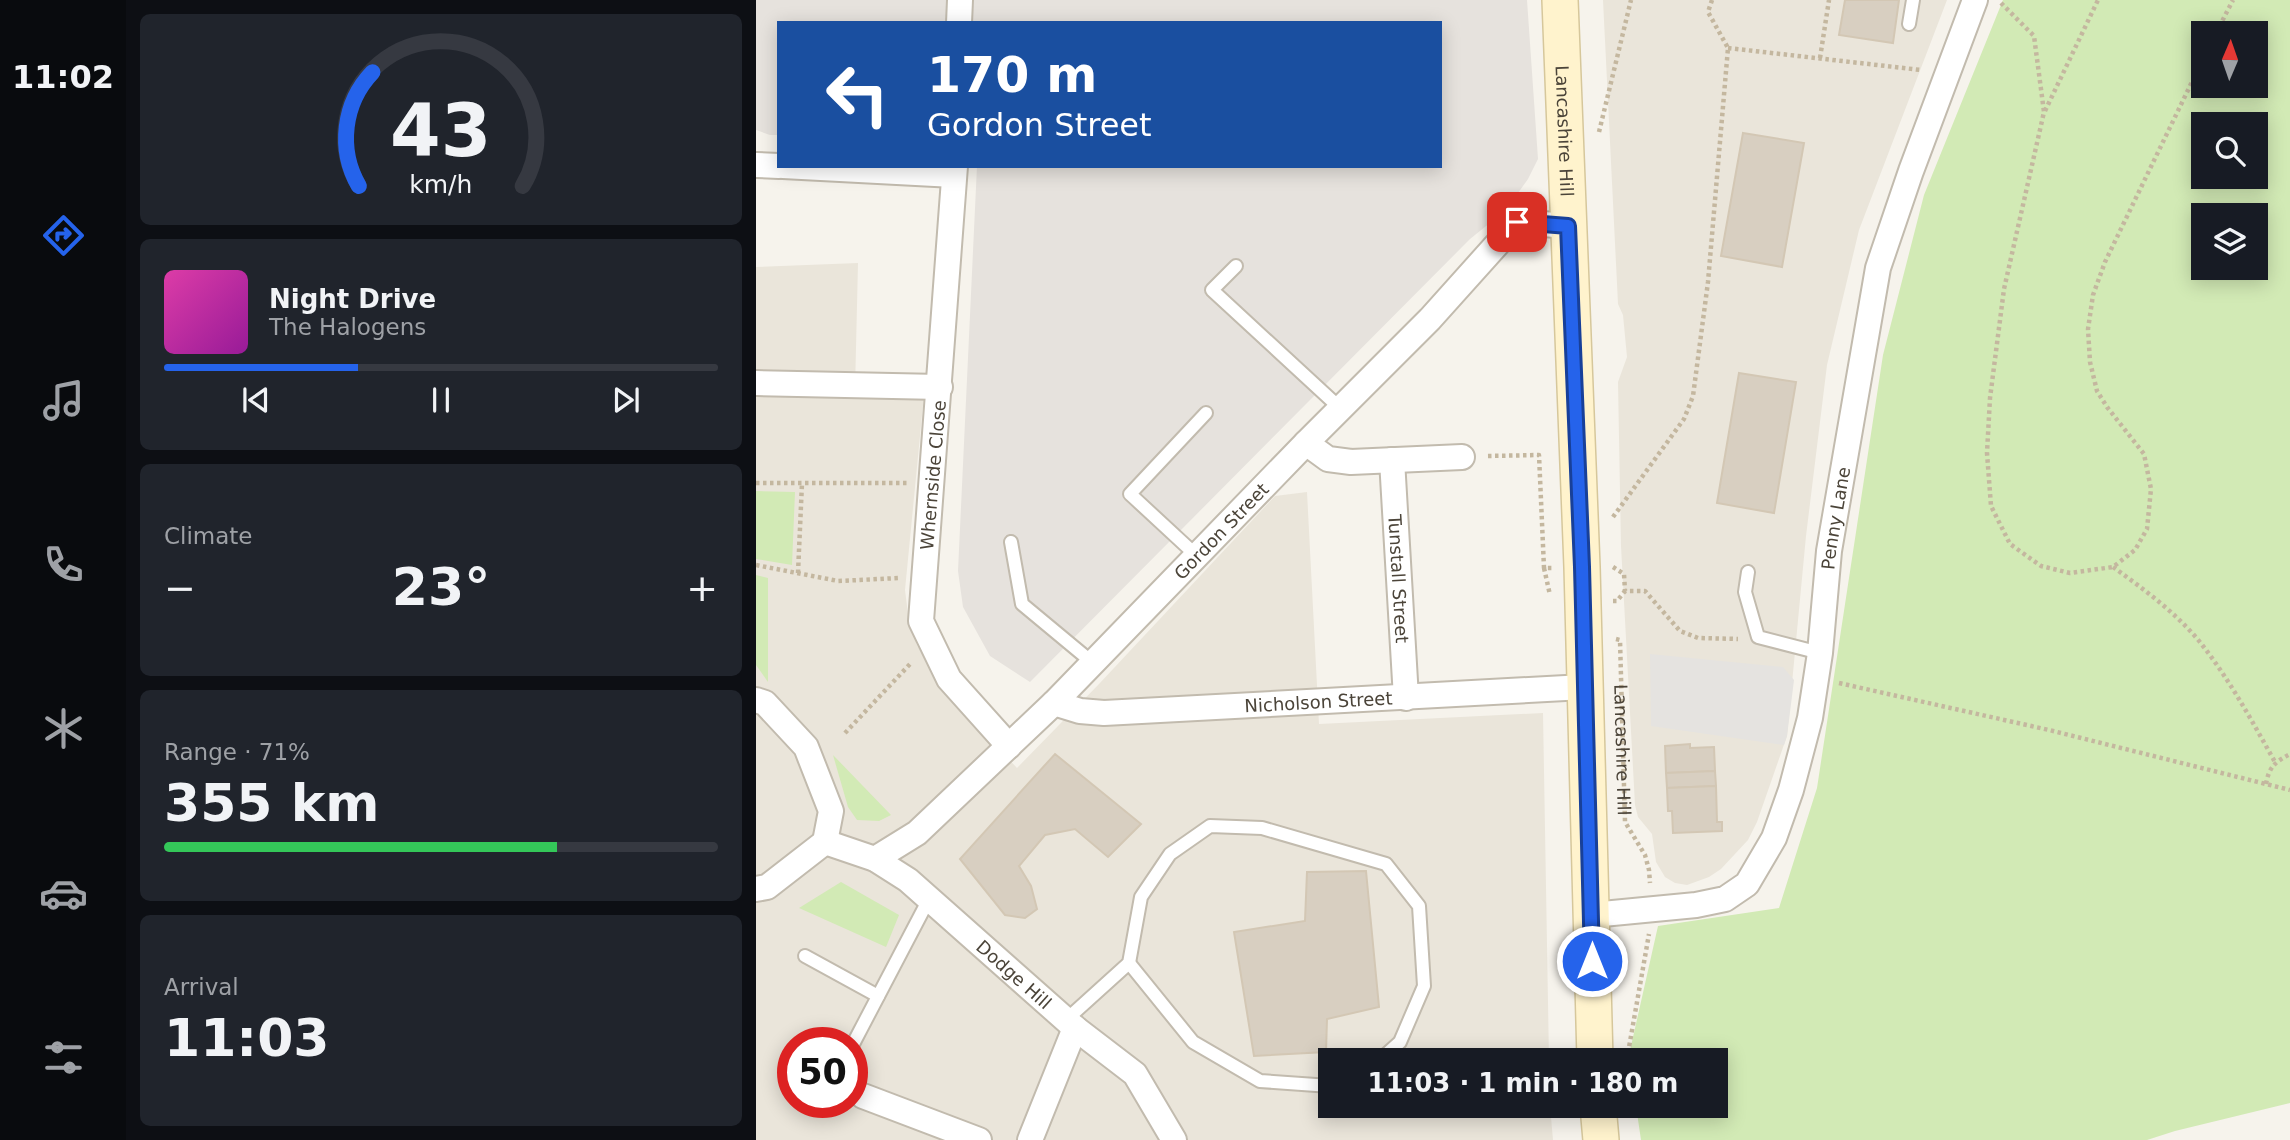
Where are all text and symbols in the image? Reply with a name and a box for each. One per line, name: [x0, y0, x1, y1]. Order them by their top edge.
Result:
north arrow: [2191, 21, 2268, 98]
map controls: [2191, 21, 2268, 280]
text: 170 m: [927, 47, 1097, 104]
icon: left: [812, 49, 903, 140]
text: 11:02: [12, 58, 114, 96]
street label: Lancashire Hill: [1552, 65, 1578, 197]
text: 43: [390, 88, 492, 173]
text: Gordon Street: [927, 106, 1152, 144]
button: search: [2191, 112, 2268, 189]
text: km/h: [409, 169, 473, 198]
pin: [1487, 192, 1547, 252]
icon: arrive: [1498, 203, 1536, 241]
button: layers: [2191, 203, 2268, 280]
icon: directions: [39, 211, 88, 260]
text: Night Drive: [269, 284, 436, 314]
text: The Halogens: [269, 314, 426, 340]
icon: music: [39, 376, 88, 425]
icon: previous: [237, 381, 275, 419]
icon: pause: [422, 381, 460, 419]
icon: next: [607, 381, 645, 419]
street label: Whernside Close: [916, 399, 950, 551]
street label: Penny Lane: [1817, 465, 1854, 571]
street label: Gordon Street: [1169, 478, 1272, 584]
street label: Tunstall Street: [1385, 513, 1413, 644]
text: Climate: [164, 523, 253, 549]
icon: phone: [39, 540, 88, 589]
text: 23°: [392, 557, 490, 617]
text: −: [164, 566, 196, 610]
text: +: [686, 566, 718, 610]
street label: Lancashire Hill: [1611, 684, 1635, 816]
street label: Nicholson Street: [1244, 687, 1393, 716]
icon: climate: [39, 704, 88, 753]
text: Range · 71%: [164, 739, 310, 765]
text: 355 km: [164, 773, 379, 833]
icon: car: [39, 869, 88, 918]
position arrow: [1555, 924, 1629, 998]
street label: Dodge Hill: [972, 935, 1056, 1013]
text: Arrival: [164, 974, 239, 1000]
text: 11:03: [164, 1008, 330, 1068]
speed limit sign: 50: [777, 1027, 868, 1118]
icon: filters: [39, 1033, 88, 1082]
text: 11:03 · 1 min · 180 m: [1368, 1068, 1678, 1098]

